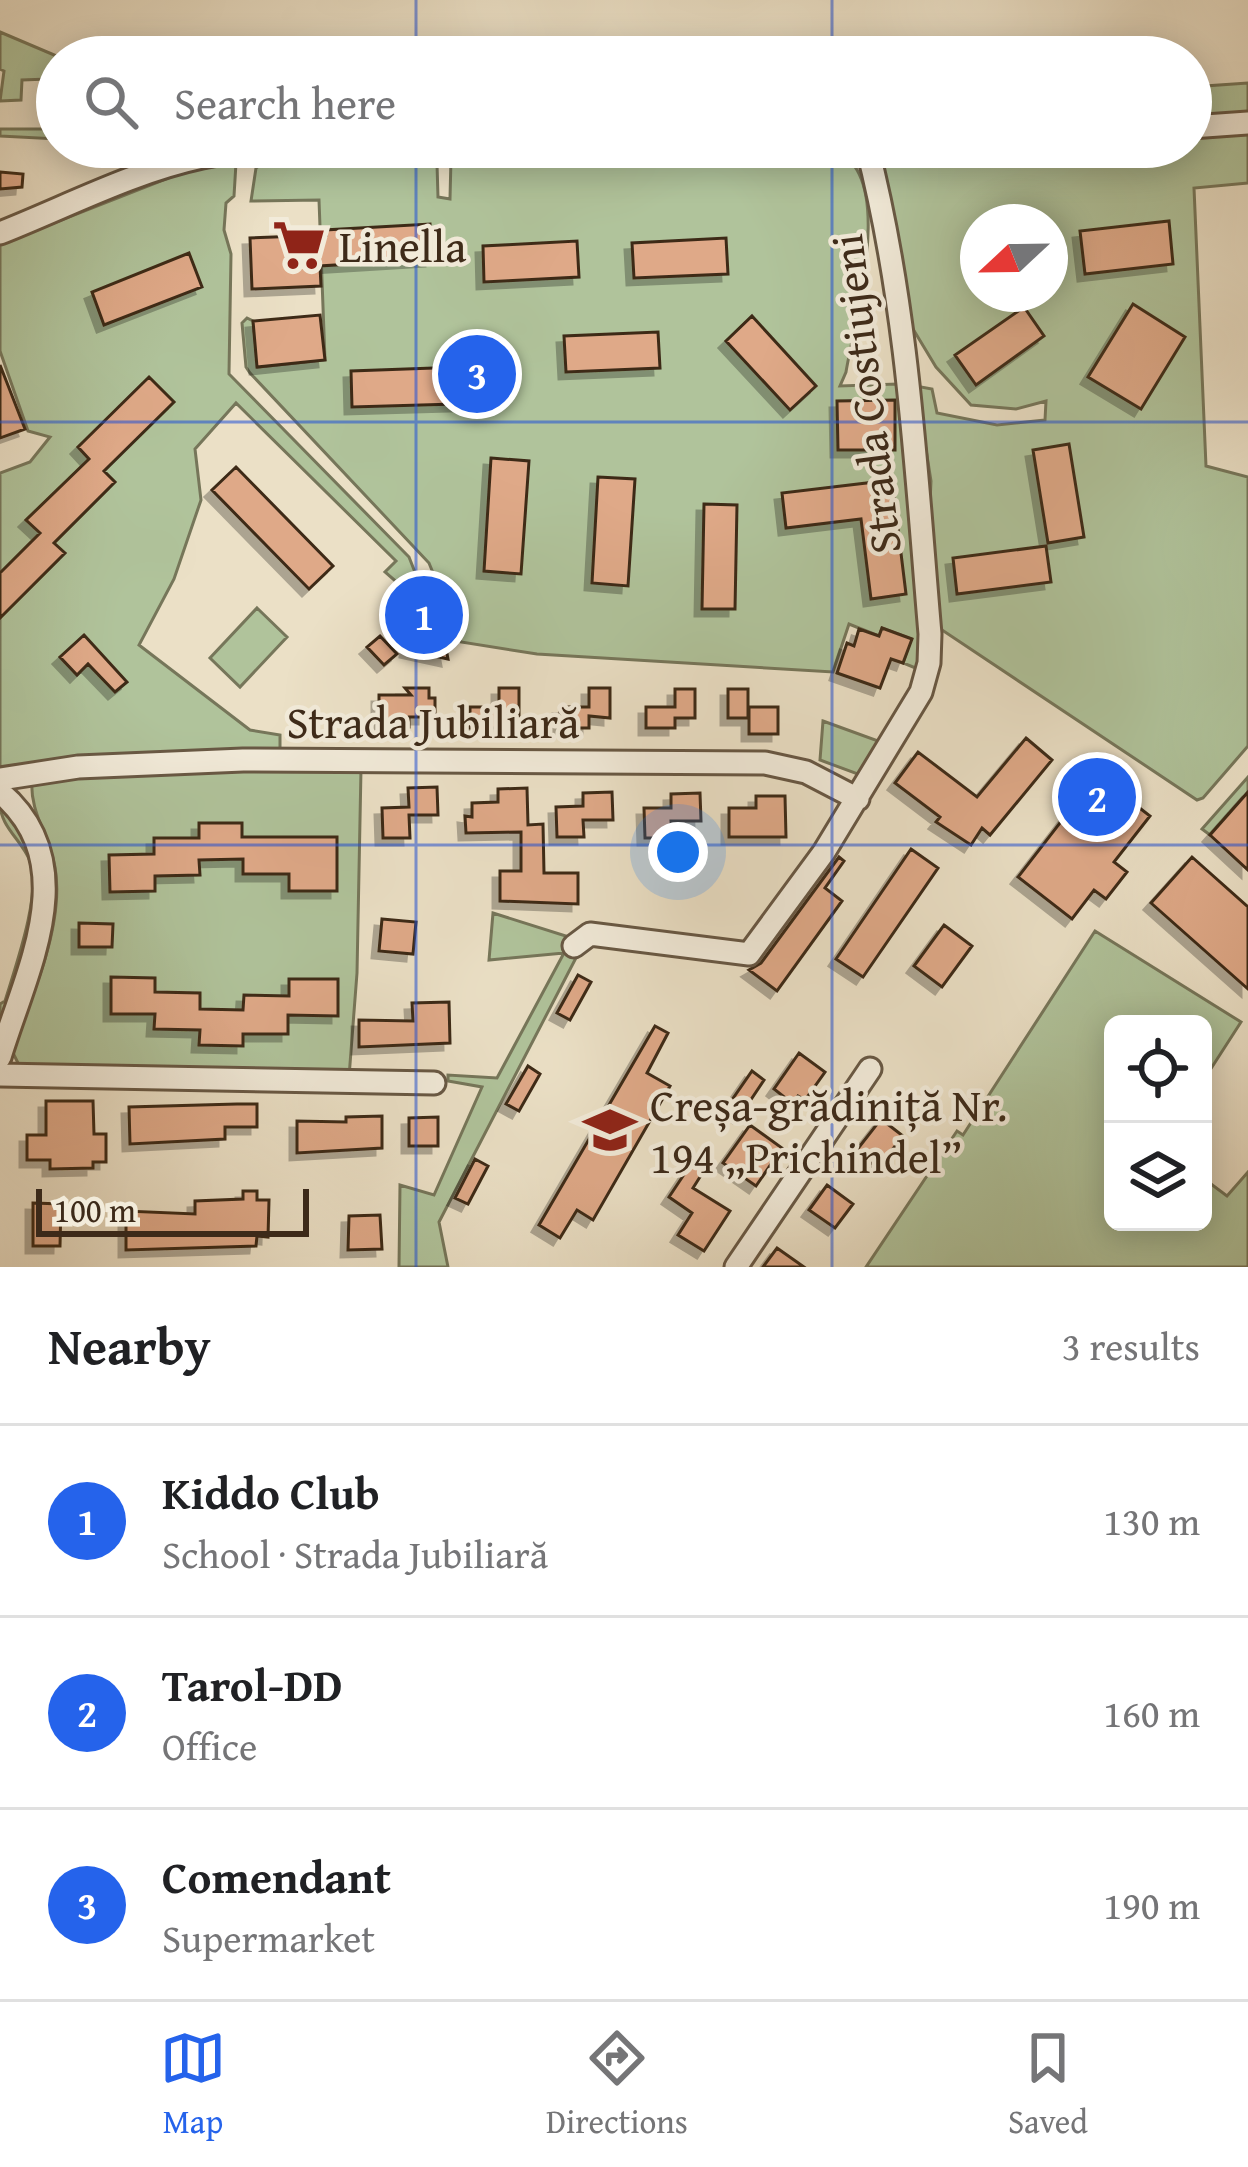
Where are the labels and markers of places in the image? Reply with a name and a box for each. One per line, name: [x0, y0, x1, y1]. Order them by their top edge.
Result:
place label: Linella: [339, 213, 467, 278]
supermarket icon: Linella: [270, 216, 328, 274]
pin: 3: [438, 329, 516, 419]
pin: 1: [385, 570, 463, 660]
pin: 2: [1058, 752, 1136, 842]
place label: Creșa-grădiniță Nr. 194 „Prichindel”: [650, 1072, 1007, 1189]
school or university icon: Creșa-grădiniță Nr. 194 „Prichindel”: [581, 1101, 639, 1159]

